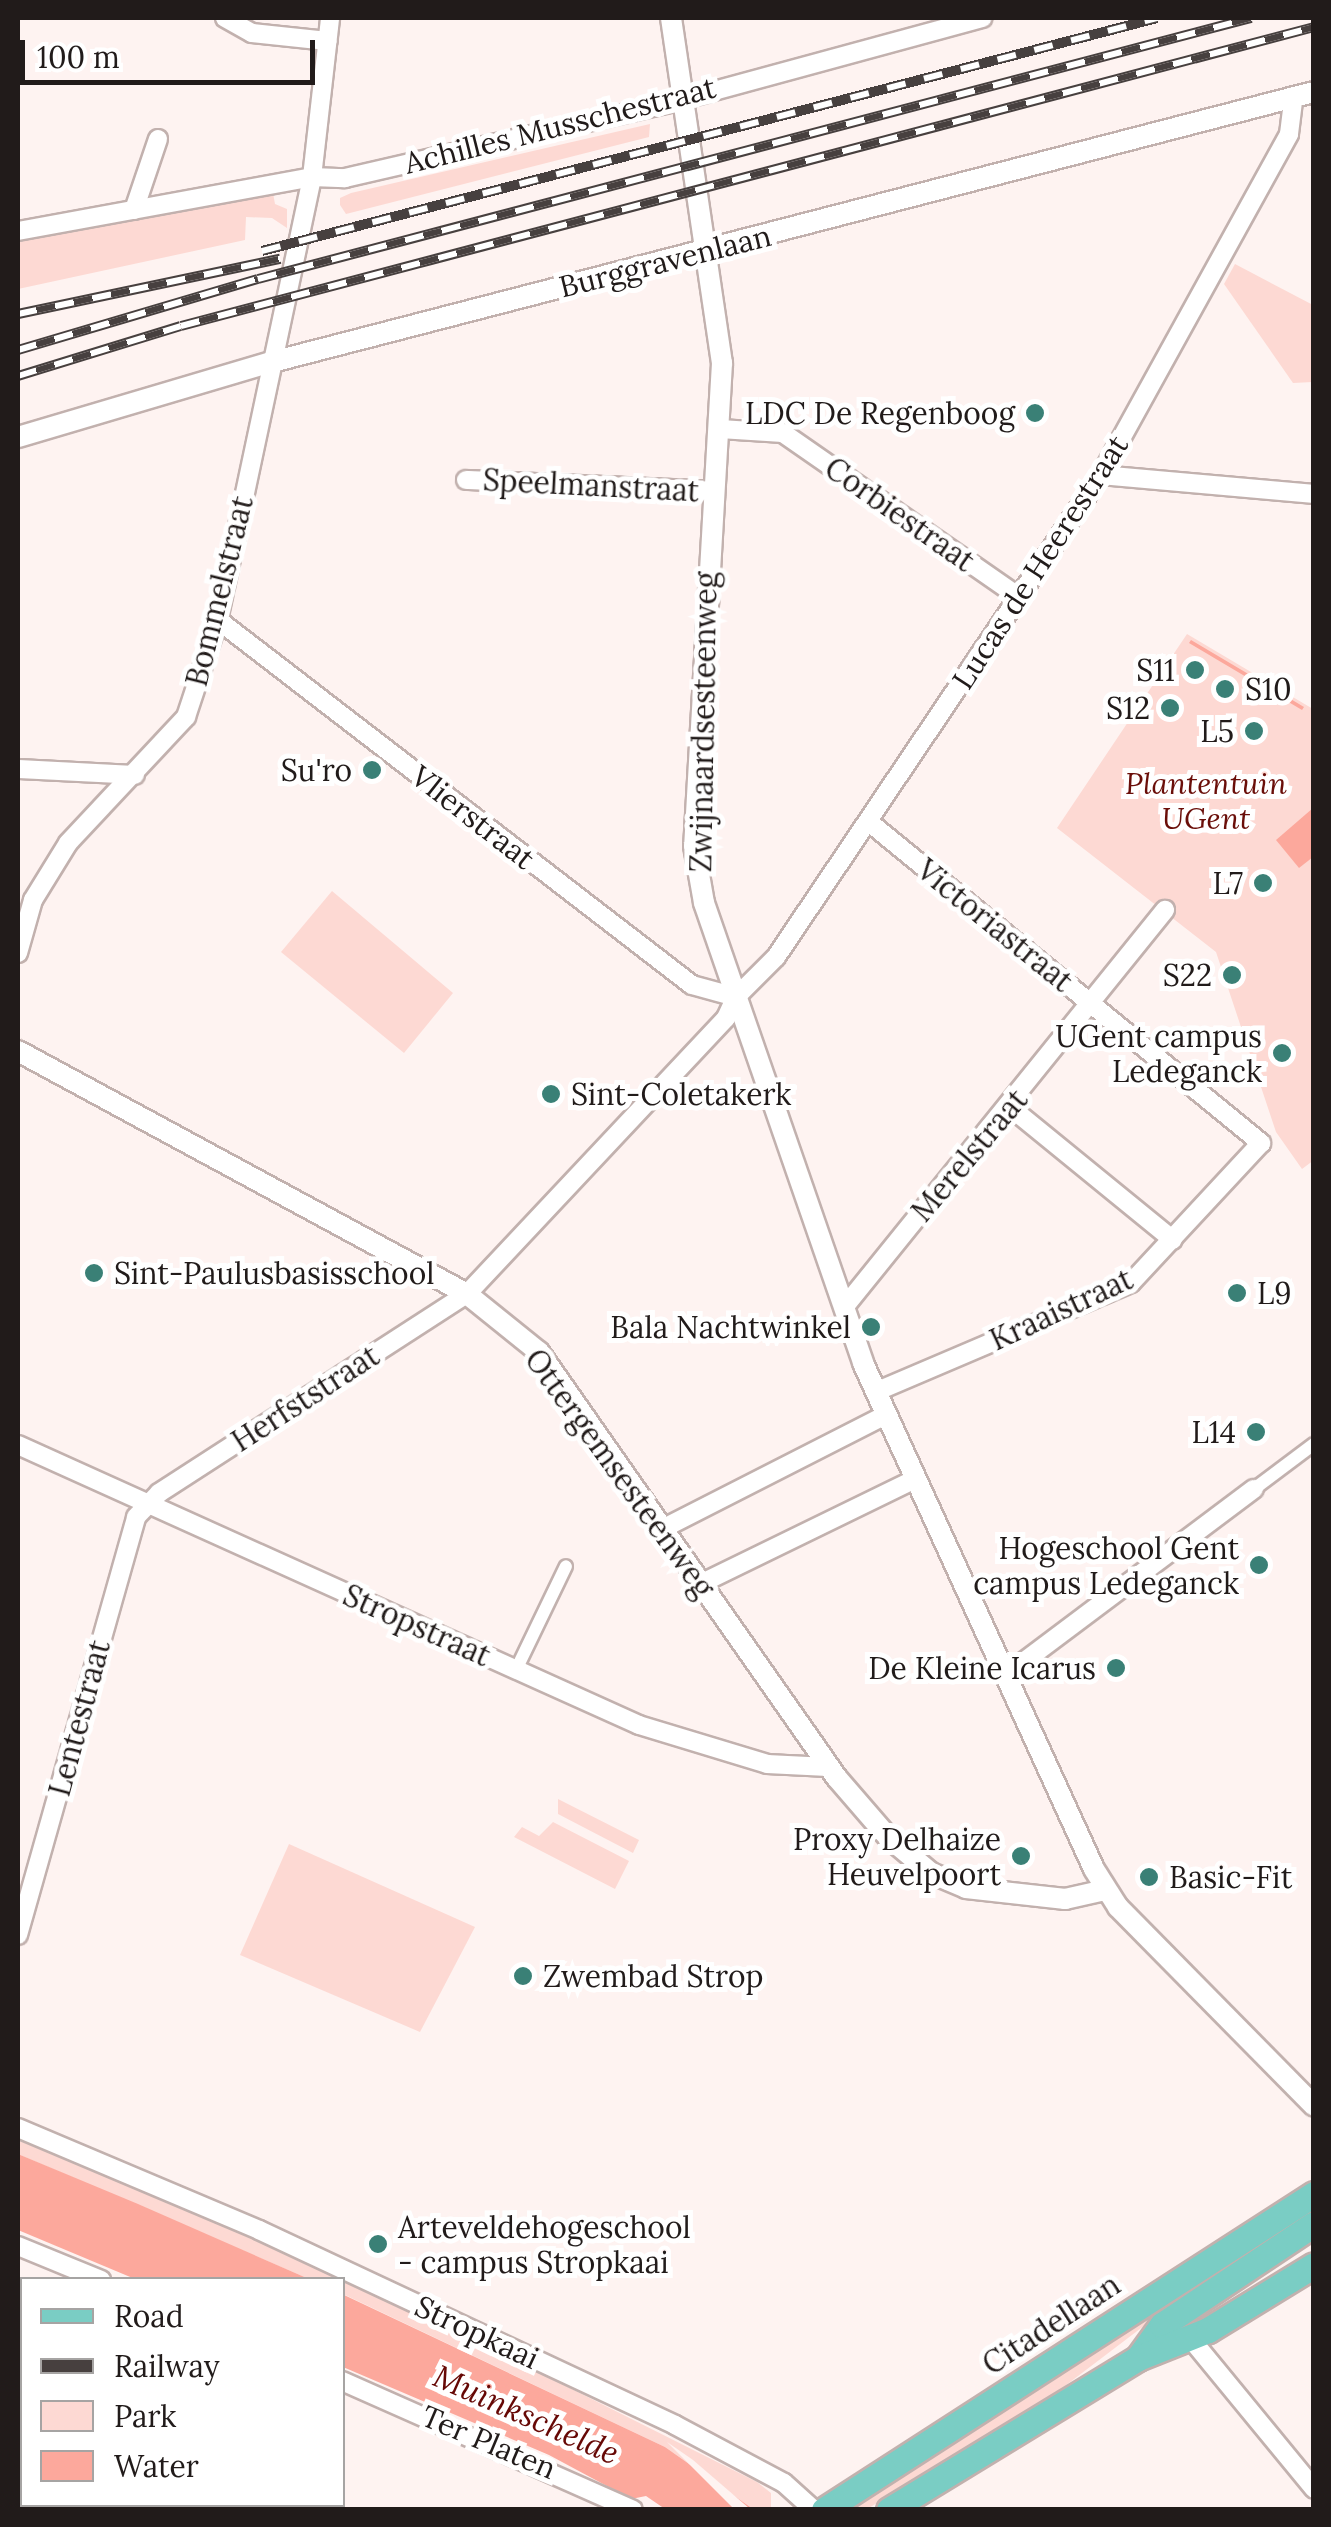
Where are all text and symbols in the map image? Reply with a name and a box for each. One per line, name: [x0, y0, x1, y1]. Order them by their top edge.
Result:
scale bar: [25, 20, 320, 82]
text: 100 m: [37, 38, 120, 76]
street label: Achilles Musschestraat: [401, 69, 719, 181]
street label: Burggravenlaan: [555, 217, 775, 305]
place label: LDC De Regenboog: [745, 395, 1015, 431]
marker: LDC De Regenboog: [1024, 402, 1046, 424]
street label: Lucas de Heerestraat: [944, 428, 1136, 696]
street label: Corbiestraat: [818, 449, 982, 579]
street label: Speelmanstraat: [482, 461, 700, 509]
street label: Bommelstraat: [178, 492, 260, 690]
street label: Zwijnaardsesteenweg: [682, 571, 724, 873]
place label: S11: [1136, 652, 1175, 688]
marker: S11: [1184, 659, 1206, 681]
place label: S10: [1245, 671, 1292, 707]
marker: S10: [1214, 678, 1236, 700]
place label: S12: [1106, 690, 1150, 726]
marker: S12: [1159, 697, 1181, 719]
place label: L5: [1200, 713, 1234, 749]
marker: L5: [1243, 720, 1265, 742]
place label: Su'ro: [281, 752, 352, 788]
street label: Vlierstraat: [404, 758, 542, 876]
marker: Su'ro: [361, 759, 383, 781]
park label: Plantentuin UGent: [1125, 765, 1287, 836]
street label: Victoriastraat: [910, 851, 1080, 999]
place label: L7: [1213, 865, 1243, 901]
marker: L7: [1252, 872, 1274, 894]
place label: S22: [1163, 957, 1212, 993]
marker: S22: [1221, 964, 1243, 986]
place label: UGent campus Ledeganck: [1055, 1018, 1262, 1088]
marker: UGent campus Ledeganck: [1271, 1042, 1293, 1064]
place label: Sint-Coletakerk: [571, 1076, 791, 1112]
street label: Merelstraat: [903, 1082, 1035, 1228]
marker: Sint-Coletakerk: [540, 1083, 562, 1105]
place label: Sint-Paulusbasisschool: [114, 1255, 434, 1291]
street label: Kraaistraat: [984, 1260, 1138, 1358]
marker: Sint-Paulusbasisschool: [83, 1262, 105, 1284]
place label: L9: [1257, 1275, 1292, 1311]
marker: L9: [1226, 1282, 1248, 1304]
place label: Bala Nachtwinkel: [610, 1309, 851, 1345]
marker: Bala Nachtwinkel: [860, 1316, 882, 1338]
street label: Herfststraat: [225, 1337, 385, 1459]
street label: Ottergemsesteenweg: [518, 1342, 722, 1604]
place label: L14: [1191, 1414, 1236, 1450]
marker: L14: [1245, 1421, 1267, 1443]
place label: Hogeschool Gent campus Ledeganck: [973, 1530, 1239, 1600]
marker: Hogeschool Gent campus Ledeganck: [1248, 1554, 1270, 1576]
street label: Stropstraat: [338, 1577, 496, 1673]
street label: Lentestraat: [41, 1636, 117, 1800]
place label: De Kleine Icarus: [868, 1650, 1096, 1686]
marker: De Kleine Icarus: [1105, 1657, 1127, 1679]
place label: Proxy Delhaize Heuvelpoort: [793, 1821, 1001, 1892]
marker: Proxy Delhaize Heuvelpoort: [1010, 1845, 1032, 1867]
place label: Basic-Fit: [1169, 1859, 1292, 1895]
marker: Basic-Fit: [1138, 1866, 1160, 1888]
place label: Zwembad Strop: [543, 1958, 763, 1994]
marker: Zwembad Strop: [512, 1965, 534, 1987]
place label: Arteveldehogeschool - campus Stropkaai: [398, 2209, 691, 2280]
marker: Arteveldehogeschool - campus Stropkaai: [367, 2233, 389, 2255]
street label: Citadellaan: [976, 2266, 1126, 2382]
legend: [20, 2277, 345, 2507]
street label: Stropkaai: [409, 2288, 545, 2376]
text: Road: [114, 2297, 184, 2335]
text: Railway: [114, 2347, 220, 2385]
water label: Muinkschelde: [427, 2357, 625, 2473]
text: Park: [114, 2397, 176, 2435]
street label: Ter Platen: [416, 2398, 562, 2486]
text: Water: [114, 2447, 199, 2485]

